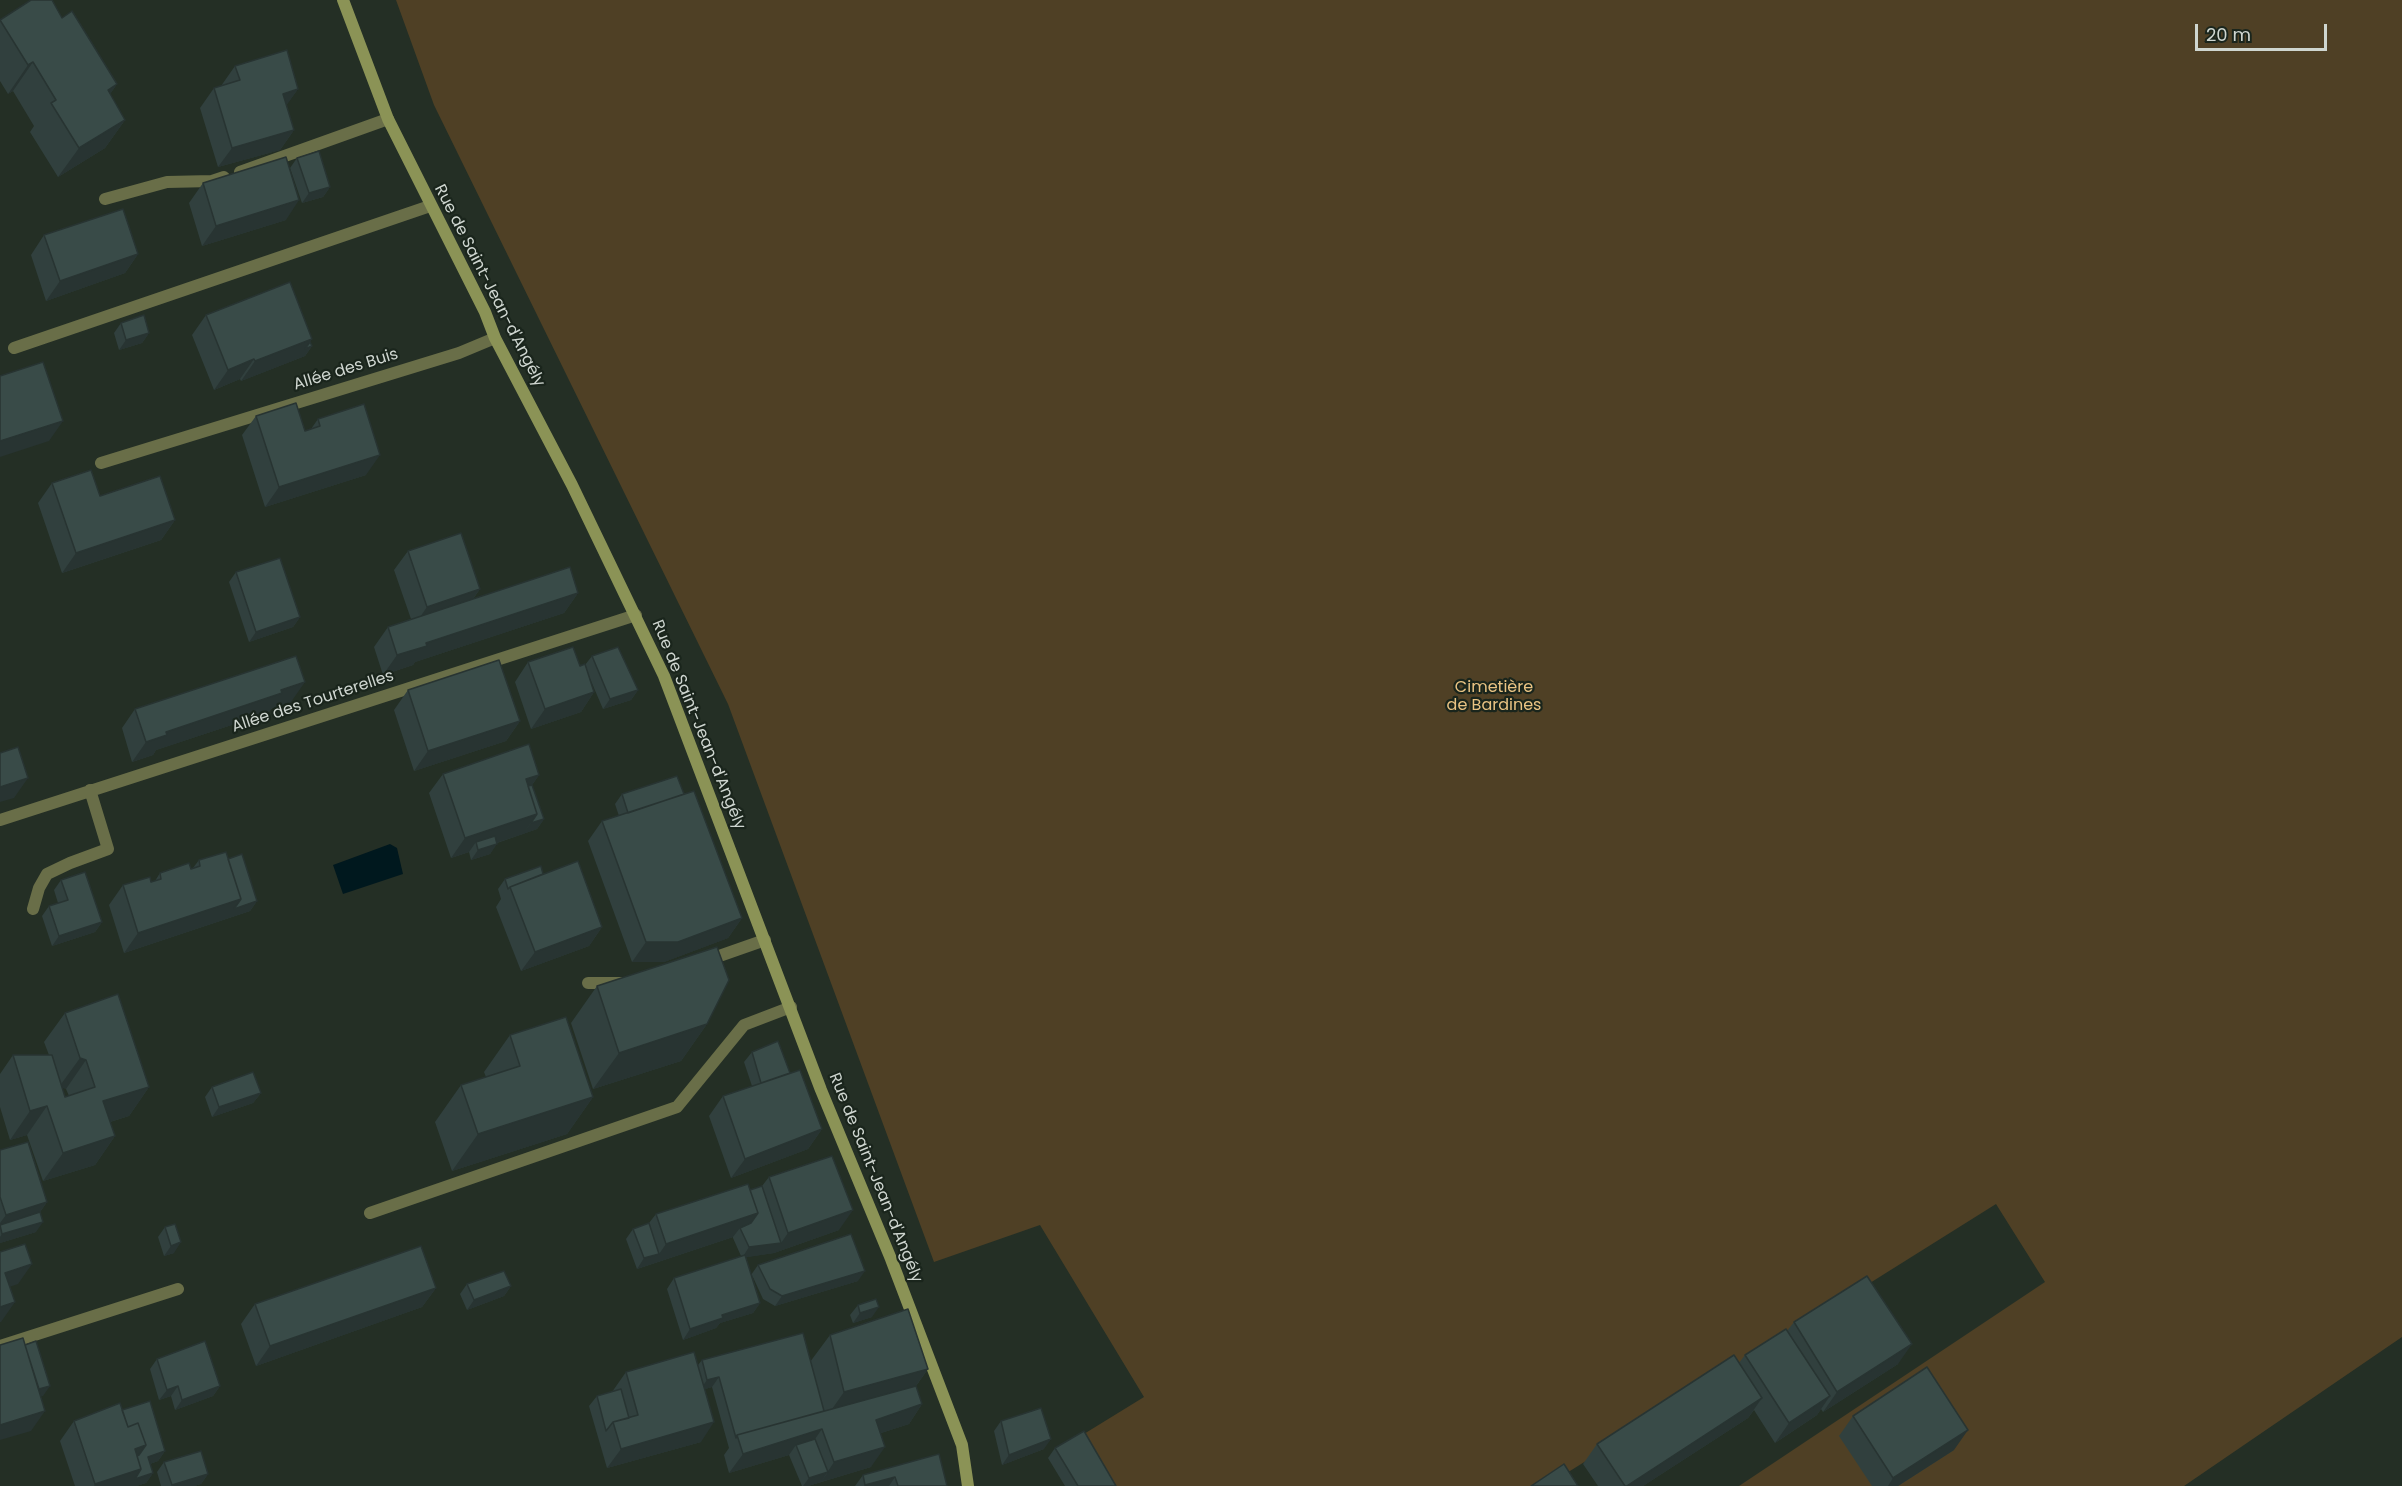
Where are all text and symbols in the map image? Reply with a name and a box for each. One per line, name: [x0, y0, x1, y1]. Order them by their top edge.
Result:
scale bar: [2198, 12, 2330, 50]
text: 20 m: [2206, 22, 2251, 47]
street label: Rue de Saint-Jean-d'Angély: [429, 182, 549, 390]
street label: Allée des Buis: [291, 345, 401, 395]
street label: Rue de Saint-Jean-d'Angély: [647, 617, 749, 833]
street label: Allée des Tourterelles: [230, 667, 396, 737]
park label: Cimetière de Bardines: [1447, 678, 1541, 716]
street label: Rue de Saint-Jean-d'Angély: [824, 1070, 926, 1286]

